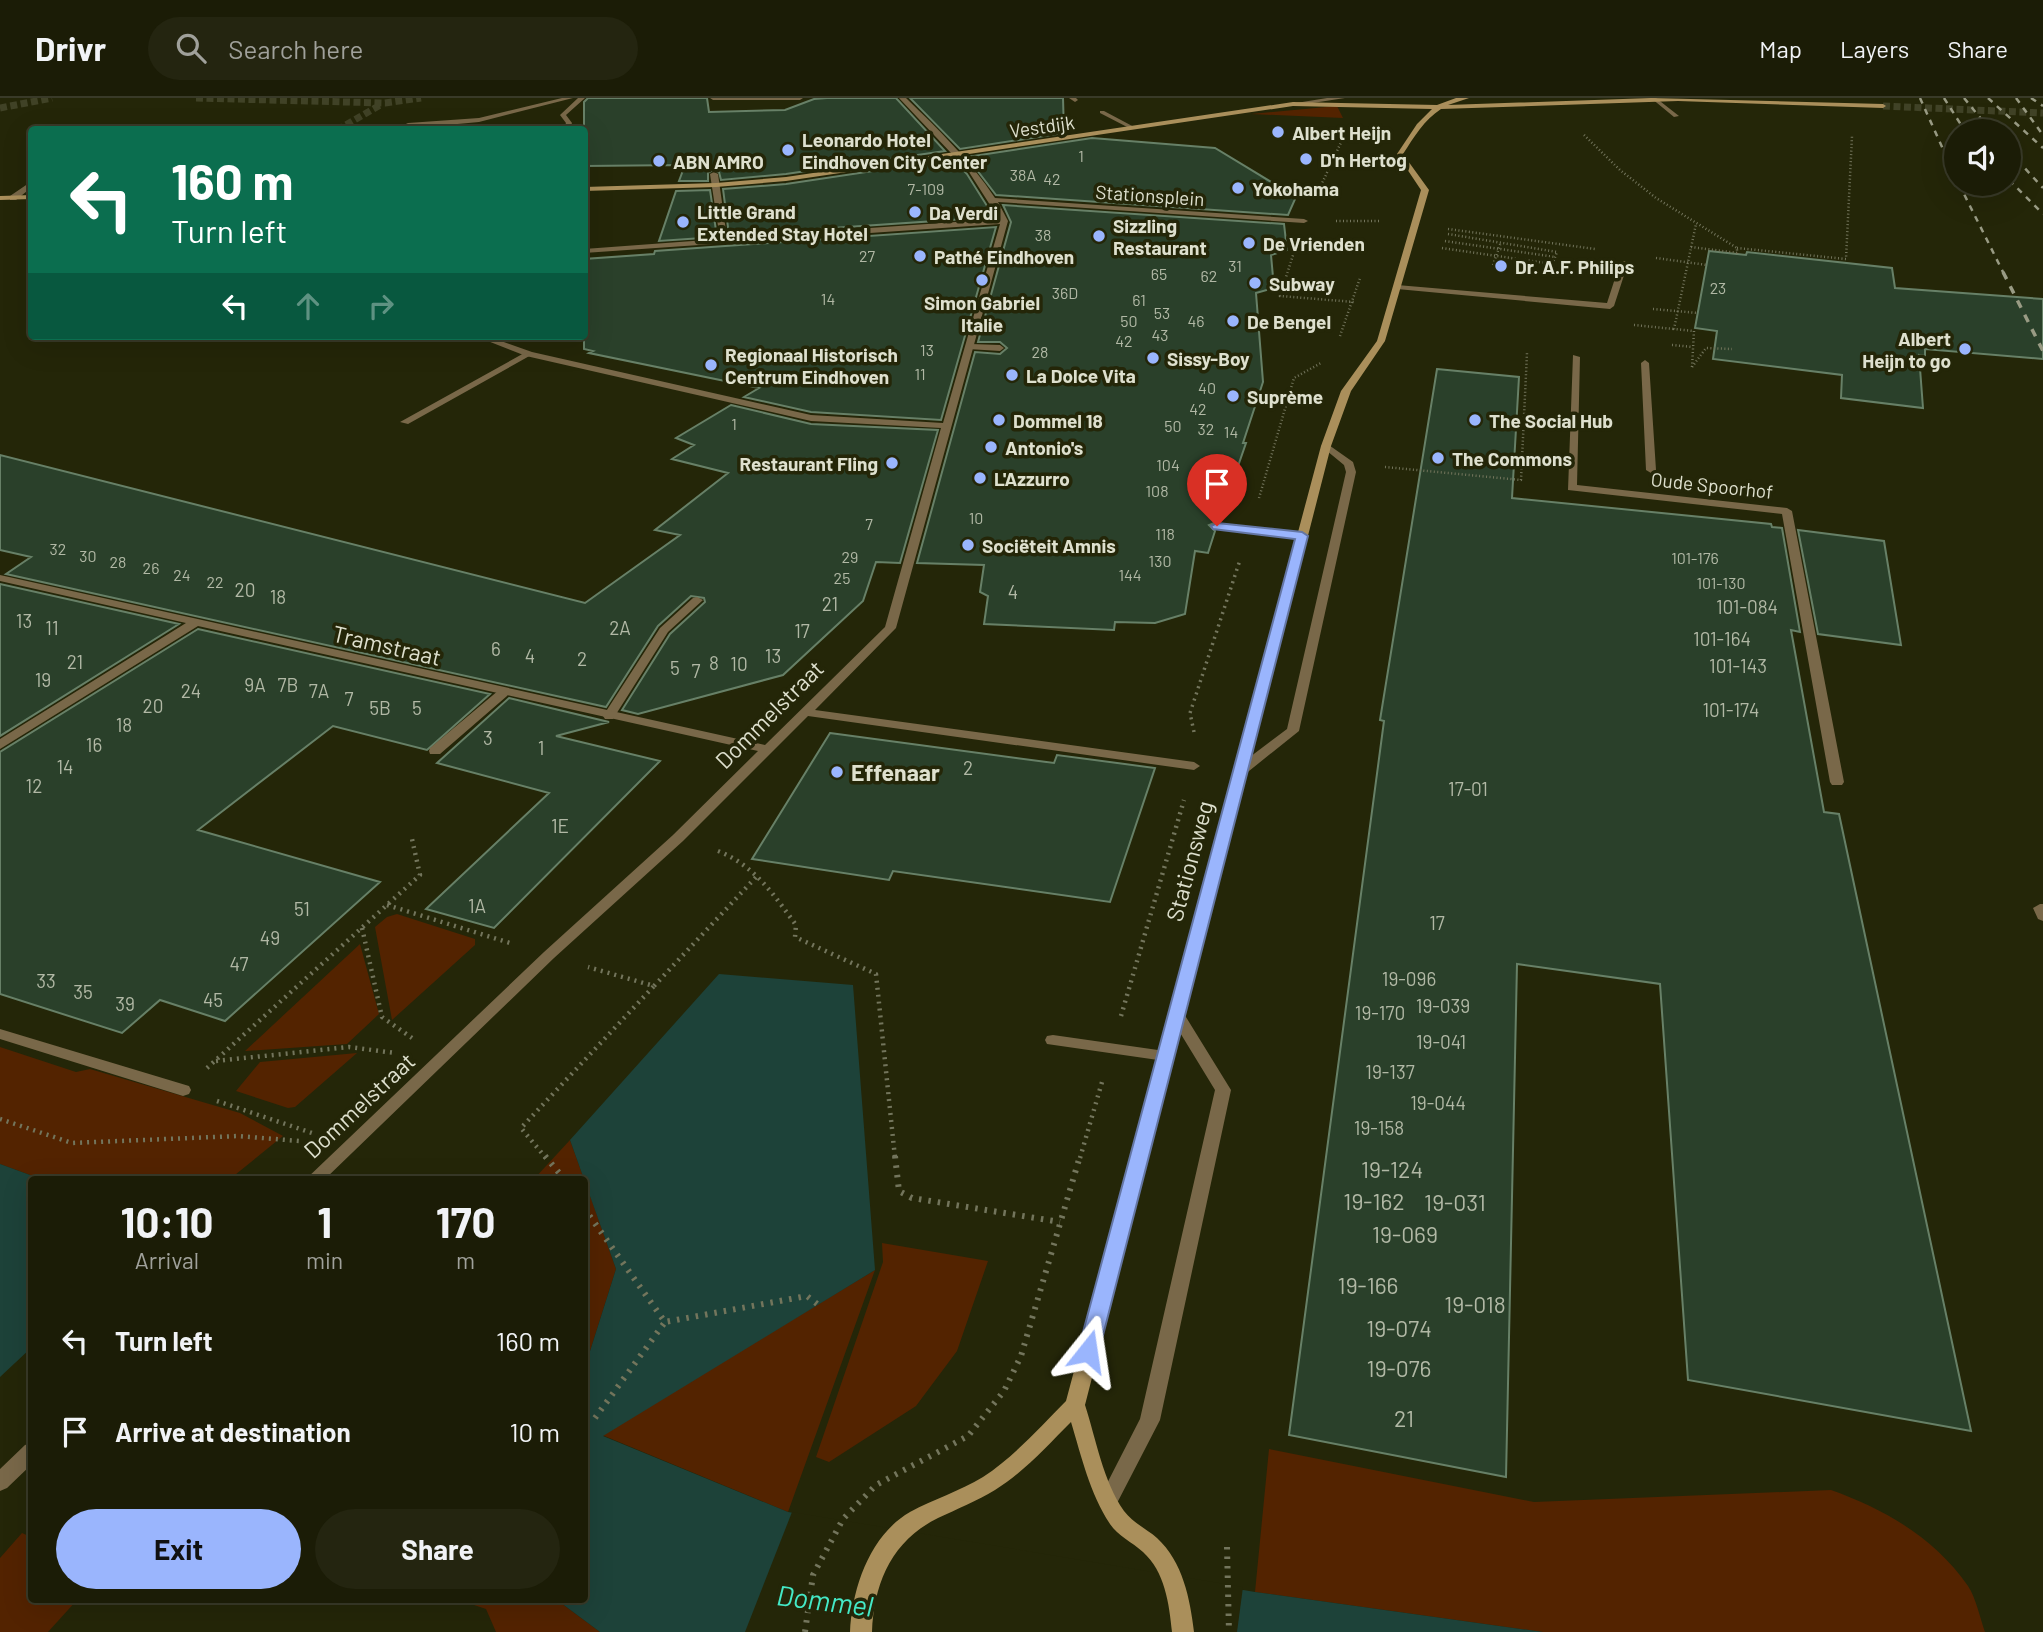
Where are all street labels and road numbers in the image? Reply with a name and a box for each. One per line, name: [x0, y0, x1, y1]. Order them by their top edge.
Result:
street label: Vestdijk: [1008, 110, 1076, 142]
street label: Stationsplein: [1095, 180, 1205, 210]
street label: Oude Spoorhof: [1650, 467, 1774, 503]
street label: Tramstraat: [330, 619, 444, 671]
street label: Dommelstraat: [709, 654, 829, 774]
street label: Stationsweg: [1159, 798, 1219, 924]
street label: Dommelstraat: [298, 1046, 420, 1164]

